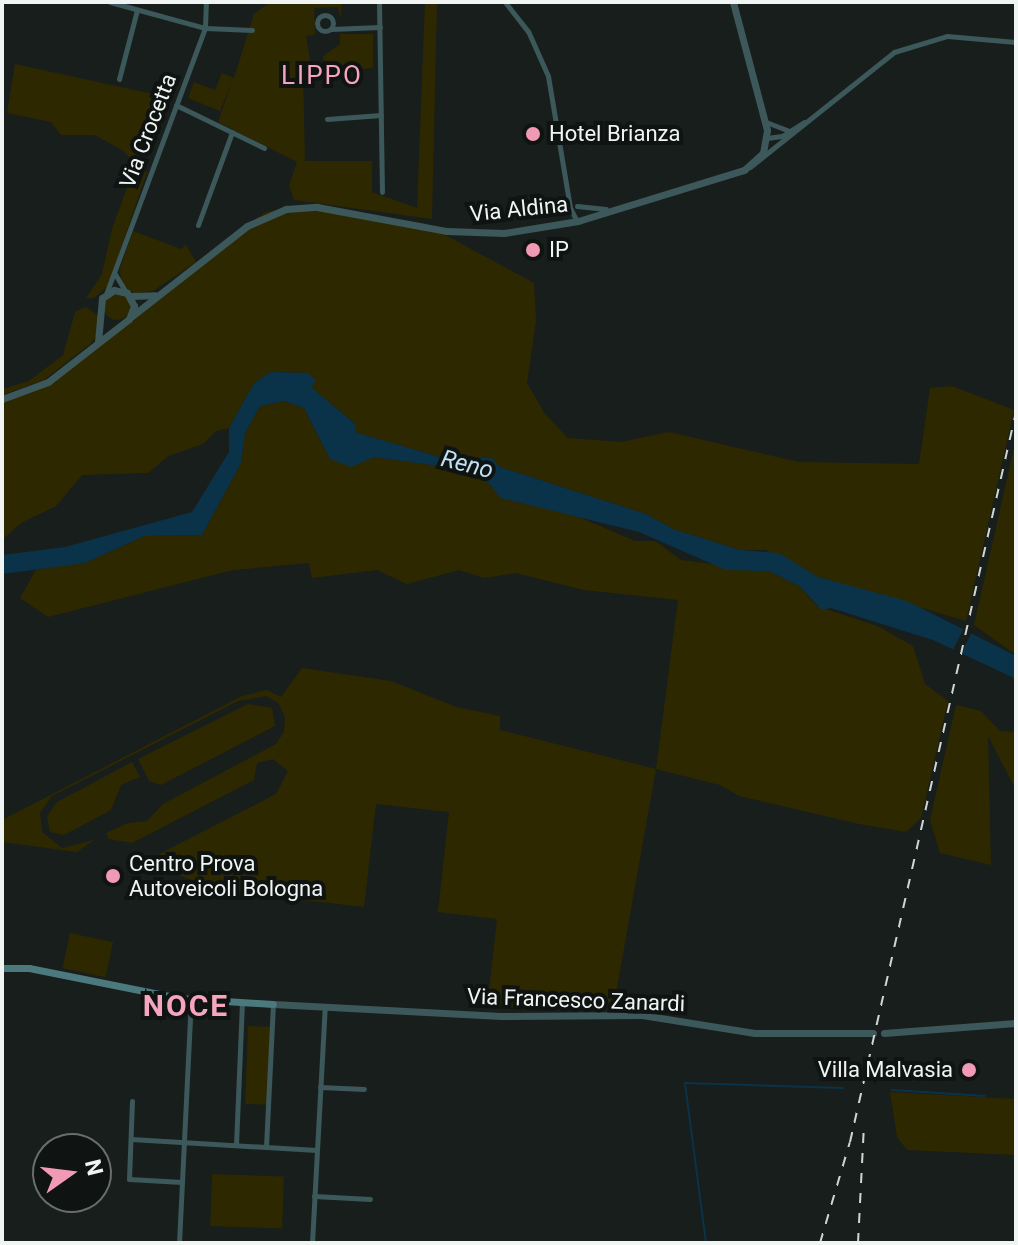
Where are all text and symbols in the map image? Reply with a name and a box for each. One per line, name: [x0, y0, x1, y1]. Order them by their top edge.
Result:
district label: LIPPO: [281, 60, 363, 92]
street label: Via Crocetta: [114, 70, 182, 192]
place label: Hotel Brianza: [549, 121, 680, 147]
marker: Hotel Brianza: [524, 125, 542, 143]
street label: Via Aldina: [469, 191, 569, 227]
place label: IP: [549, 237, 569, 263]
marker: IP: [524, 241, 542, 259]
water label: Reno: [438, 445, 496, 485]
place label: Centro Prova Autoveicoli Bologna: [129, 850, 323, 902]
marker: Centro Prova Autoveicoli Bologna: [104, 867, 122, 885]
street label: Via Francesco Zanardi: [467, 983, 685, 1017]
district label: NOCE: [143, 988, 229, 1024]
place label: Villa Malvasia: [818, 1057, 953, 1083]
marker: Villa Malvasia: [960, 1061, 978, 1079]
north arrow: [32, 1133, 112, 1213]
text: N: [80, 1157, 108, 1178]

